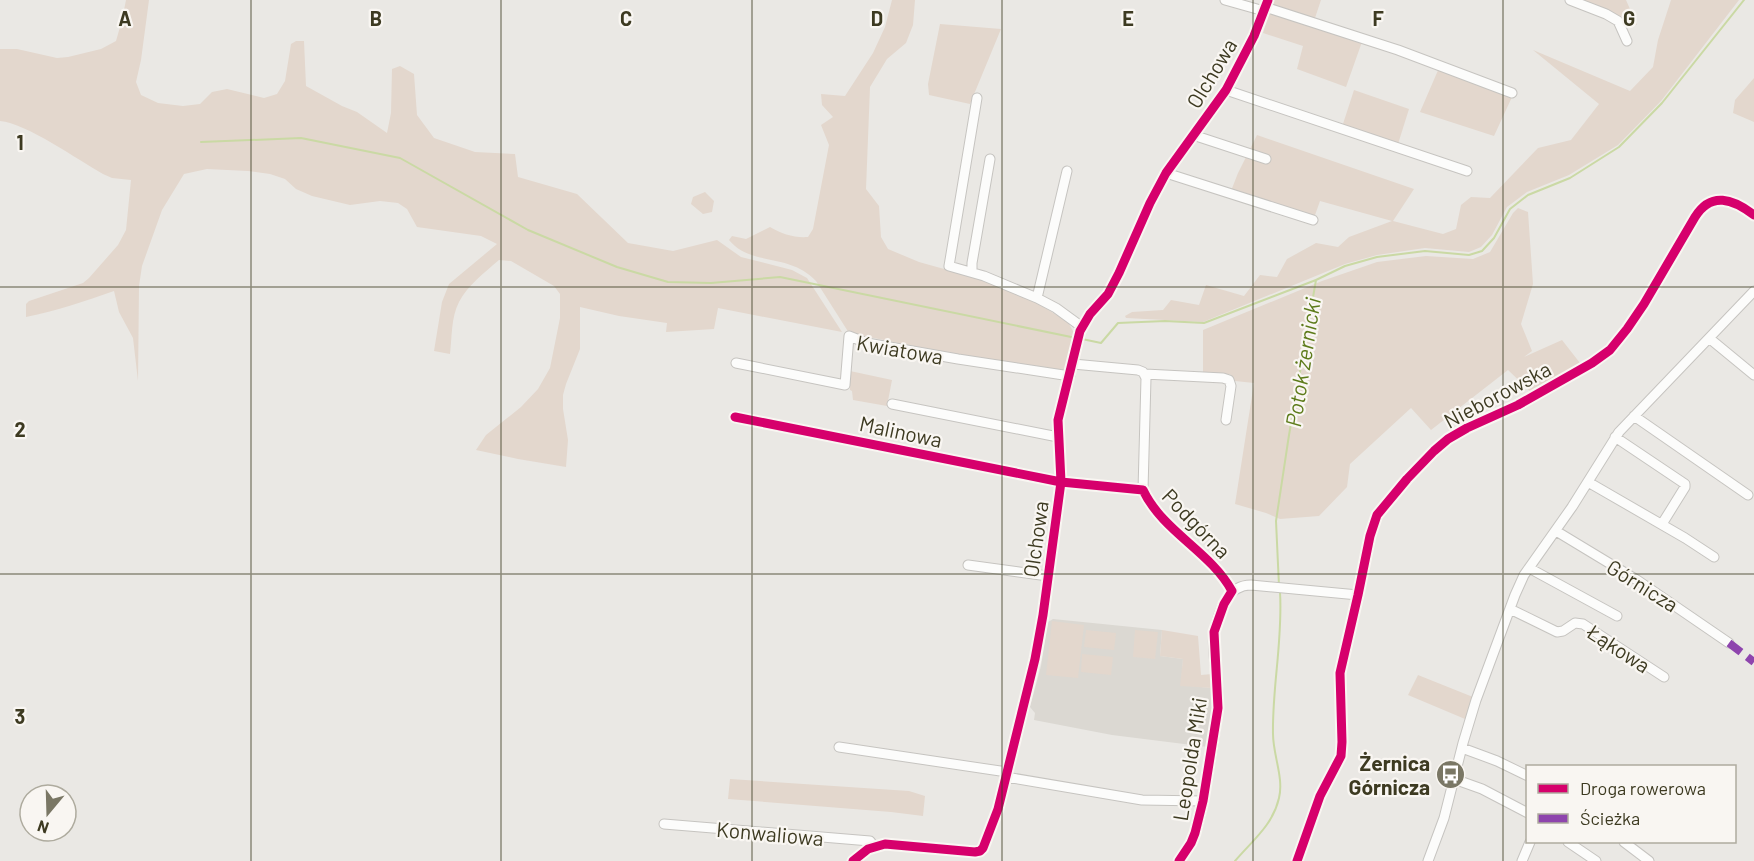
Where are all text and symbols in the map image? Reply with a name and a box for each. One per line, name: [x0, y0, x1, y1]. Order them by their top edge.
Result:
text: A: [118, 6, 132, 30]
text: B: [370, 6, 382, 30]
text: C: [620, 6, 632, 30]
text: D: [871, 6, 883, 30]
text: E: [1122, 6, 1134, 30]
text: F: [1372, 6, 1384, 30]
text: G: [1623, 6, 1635, 30]
street label: Olchowa: [1181, 34, 1241, 112]
text: 1: [16, 130, 24, 154]
water label: Potok żernicki: [1279, 295, 1325, 429]
street label: Kwiatowa: [855, 329, 945, 369]
street label: Nieborowska: [1439, 355, 1555, 433]
street label: Malinowa: [857, 410, 945, 452]
text: 2: [14, 417, 26, 441]
street label: Podgórna: [1158, 483, 1236, 563]
street label: Olchowa: [1017, 499, 1053, 579]
street label: Górnicza: [1603, 553, 1683, 617]
street label: Łąkowa: [1582, 618, 1655, 678]
street label: Leopolda Miki: [1167, 695, 1211, 823]
text: 3: [15, 704, 25, 728]
place label: Żernica Górnicza: [1349, 750, 1430, 799]
bus stop icon: Żernica Górnicza: [1435, 758, 1467, 790]
legend: [1526, 765, 1736, 843]
text: Droga rowerowa: [1580, 777, 1706, 799]
north arrow: [18, 783, 78, 843]
text: Ścieżka: [1580, 807, 1640, 829]
street label: Konwaliowa: [715, 816, 825, 850]
text: N: [35, 817, 51, 838]

